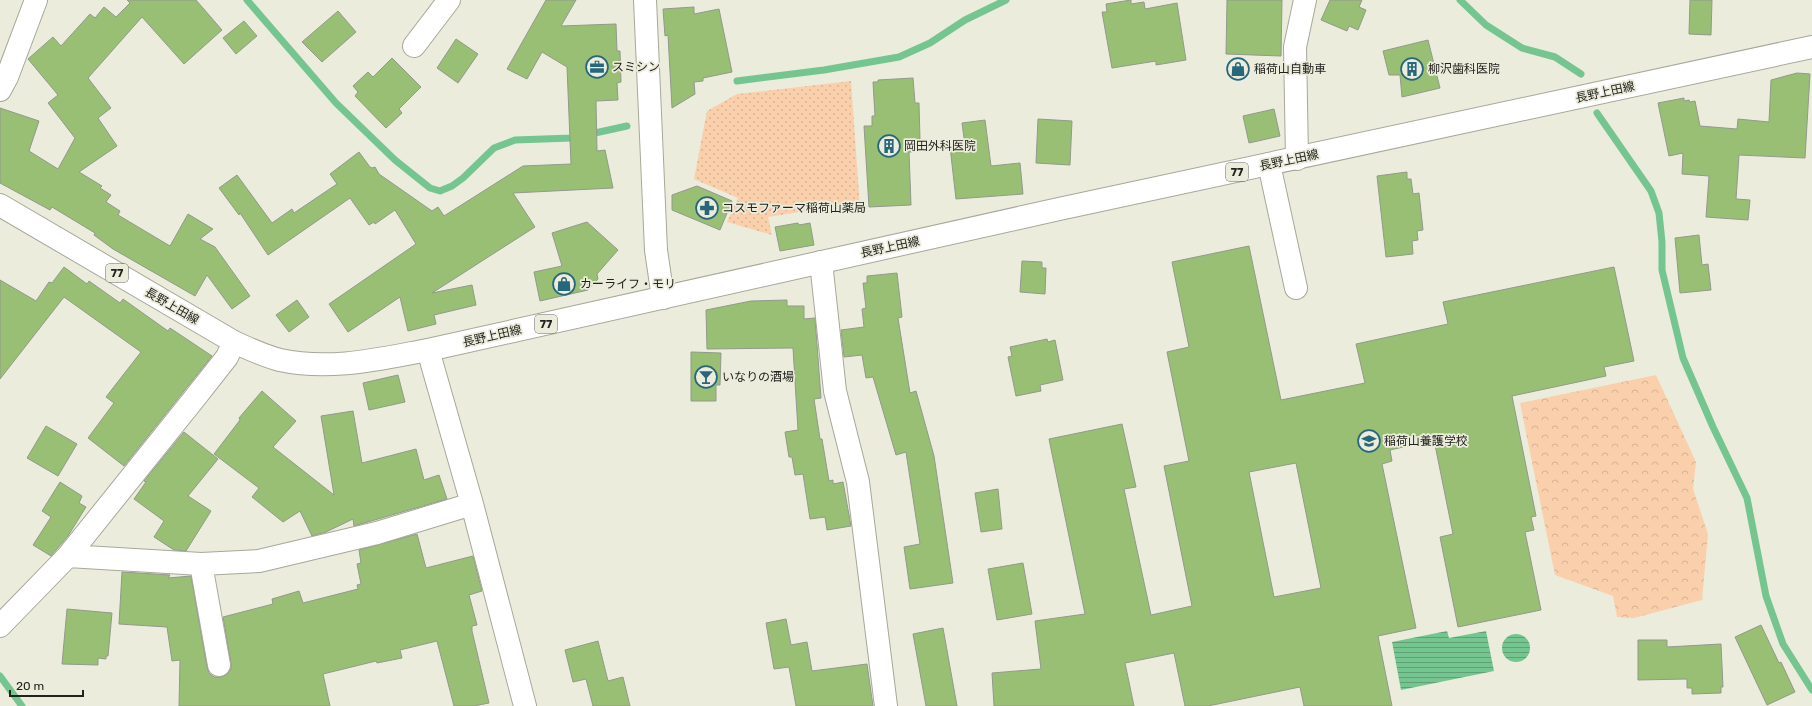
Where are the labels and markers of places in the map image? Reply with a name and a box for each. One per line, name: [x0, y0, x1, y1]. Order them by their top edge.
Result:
office icon: スミシン: [584, 54, 610, 80]
shop icon: 稲荷山自動車: [1225, 56, 1251, 82]
building icon: 柳沢歯科医院: [1399, 56, 1425, 82]
place label: スミシン: [612, 60, 660, 74]
place label: 稲荷山自動車: [1254, 62, 1326, 76]
place label: 柳沢歯科医院: [1428, 62, 1500, 76]
building icon: 岡田外科医院: [876, 133, 902, 159]
place label: 岡田外科医院: [904, 139, 976, 153]
pharmacy icon: コスモファーマ稲荷山薬局: [694, 195, 720, 221]
place label: コスモファーマ稲荷山薬局: [722, 201, 866, 215]
shop icon: カーライフ・モリ: [551, 271, 577, 297]
place label: カーライフ・モリ: [580, 277, 676, 291]
bar icon: いなりの酒場: [693, 364, 719, 390]
place label: いなりの酒場: [722, 370, 794, 384]
school or university icon: 稲荷山養護学校: [1356, 428, 1382, 454]
place label: 稲荷山養護学校: [1384, 434, 1468, 448]

